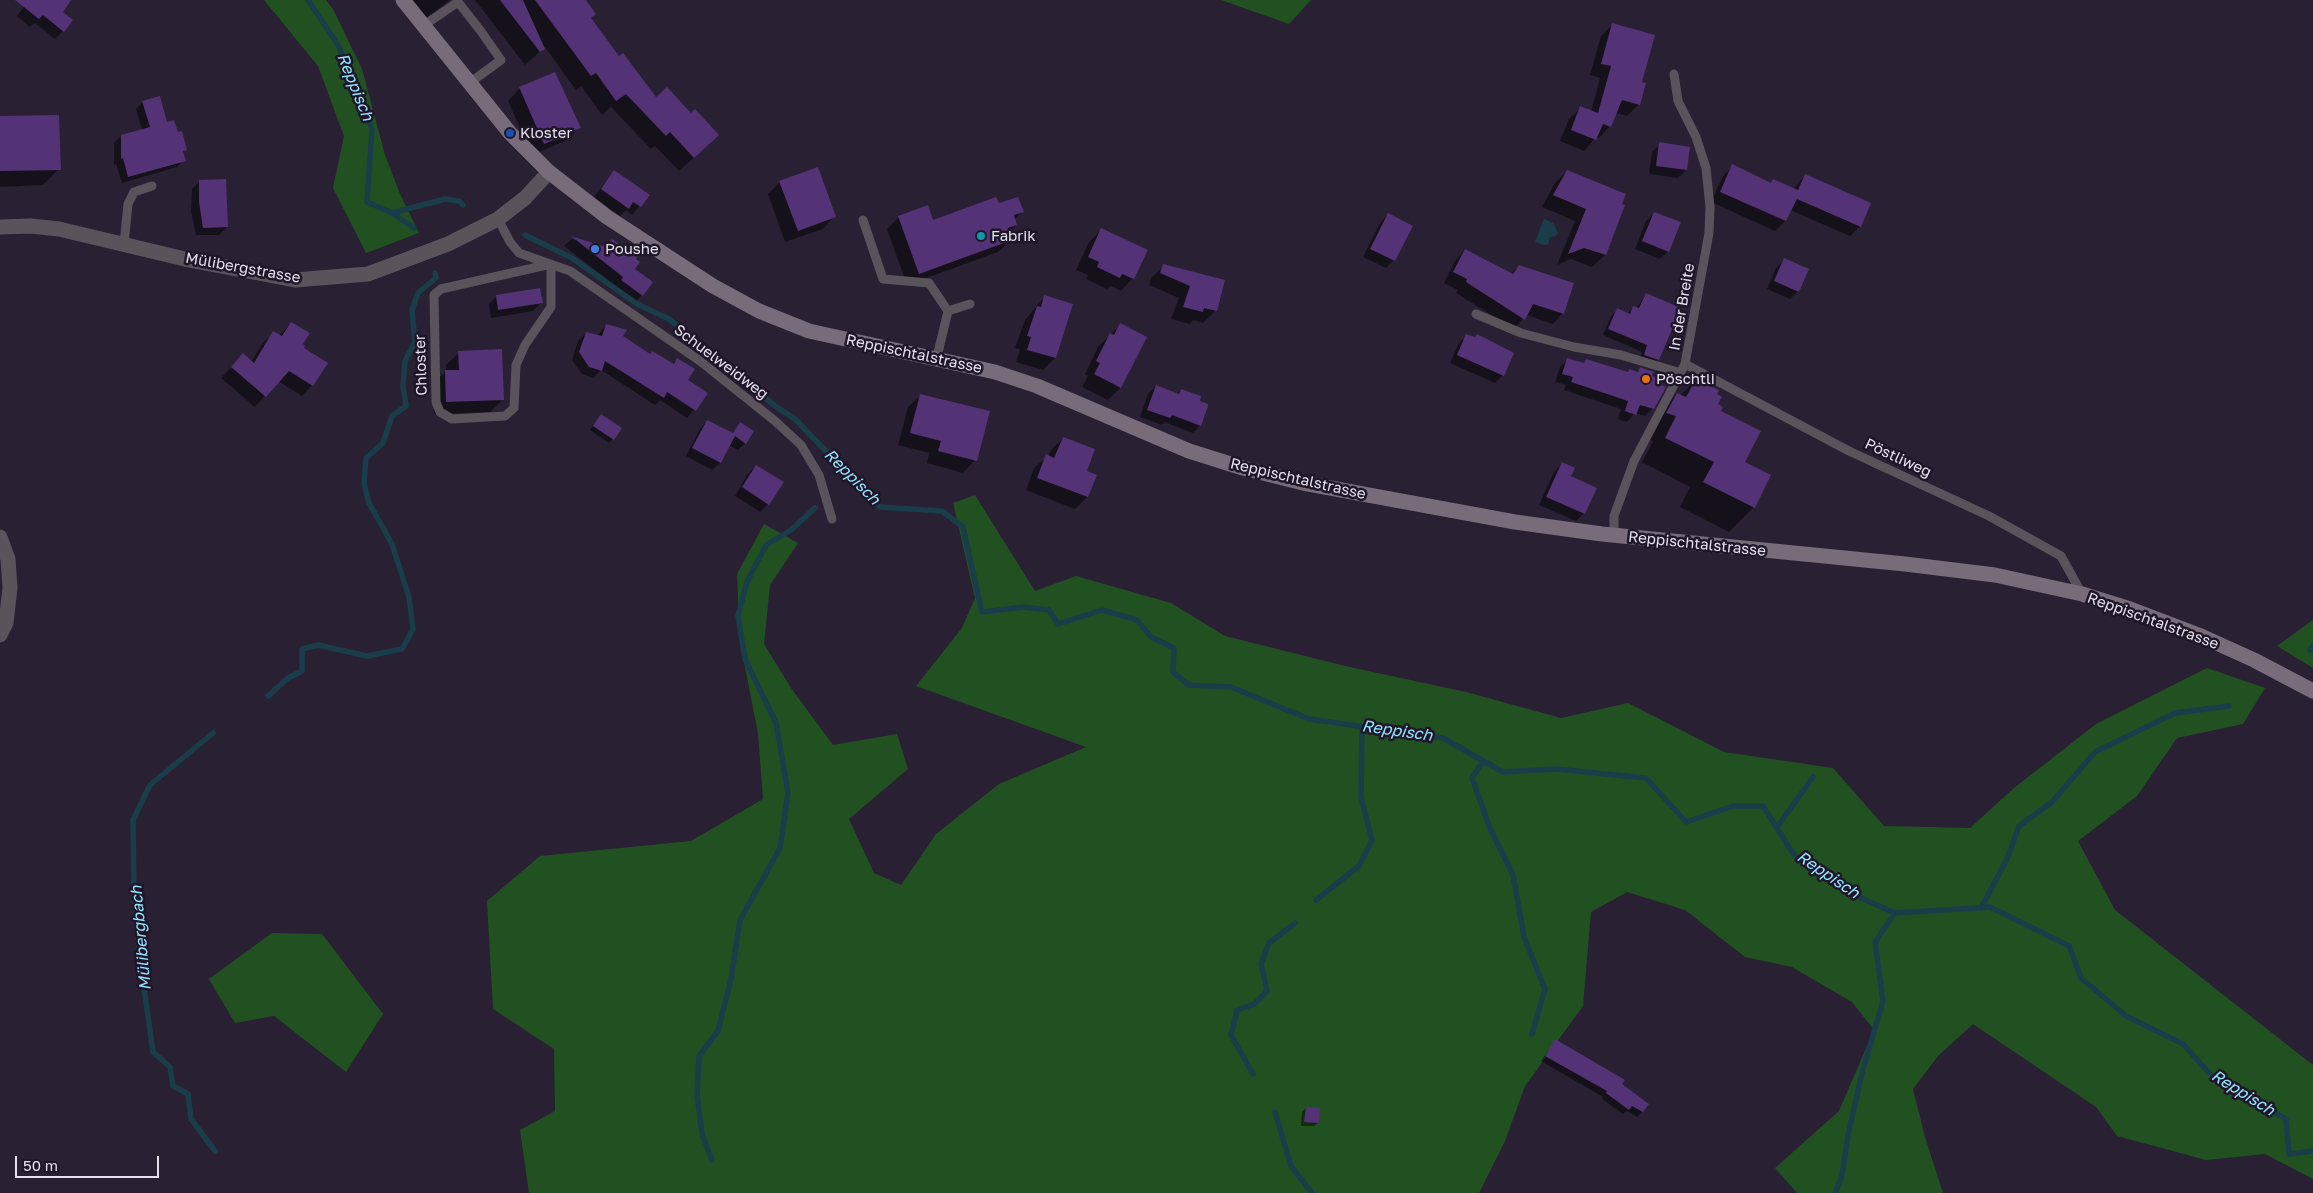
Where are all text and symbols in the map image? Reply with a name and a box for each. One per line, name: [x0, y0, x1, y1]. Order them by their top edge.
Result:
water label: Reppisch: [333, 50, 377, 124]
place label: Kloster: [520, 124, 572, 142]
marker: Kloster: [504, 127, 516, 139]
place label: Fabrik: [991, 227, 1036, 245]
marker: Fabrik: [975, 230, 987, 242]
place label: Poushe: [605, 240, 659, 258]
marker: Poushe: [589, 243, 601, 255]
street label: Mülibergstrasse: [184, 249, 302, 287]
street label: In der Breite: [1665, 262, 1699, 352]
street label: Schuelweidweg: [670, 321, 772, 403]
street label: Reppischtalstrasse: [844, 331, 984, 377]
street label: Chloster: [411, 334, 431, 396]
place label: Pöschtli: [1656, 370, 1715, 388]
marker: Pöschtli: [1640, 373, 1652, 385]
street label: Pöstliweg: [1862, 435, 1934, 481]
water label: Reppisch: [820, 445, 884, 509]
street label: Reppischtalstrasse: [1229, 455, 1367, 503]
street label: Reppischtalstrasse: [1627, 528, 1767, 560]
street label: Reppischtalstrasse: [2085, 589, 2221, 653]
water label: Reppisch: [1361, 717, 1433, 745]
water label: Reppisch: [1793, 847, 1863, 903]
water label: Mülibergbach: [127, 885, 155, 991]
water label: Reppisch: [2208, 1066, 2278, 1120]
scale bar: [18, 1146, 161, 1178]
text: 50 m: [23, 1156, 58, 1174]

